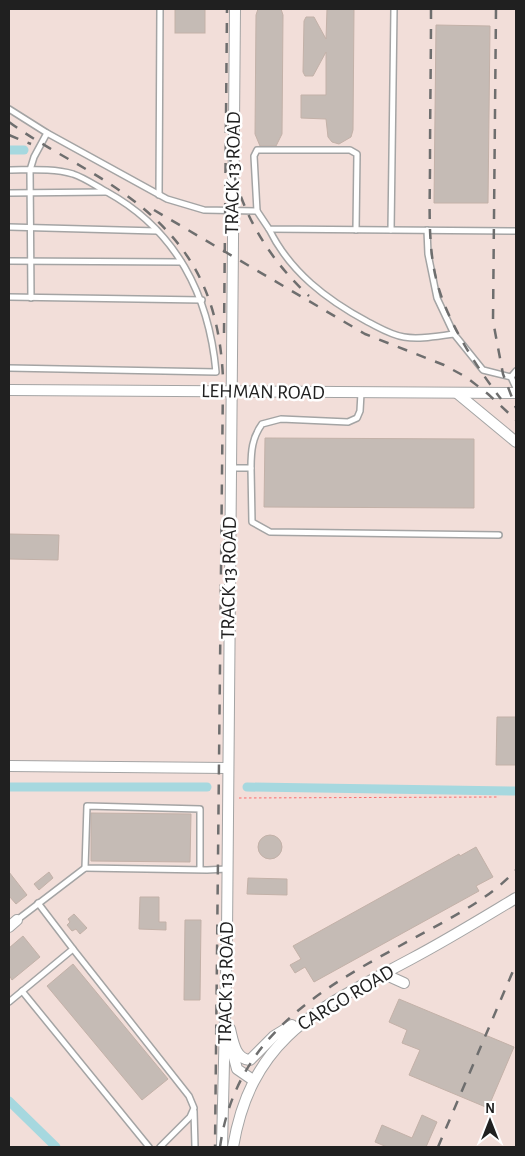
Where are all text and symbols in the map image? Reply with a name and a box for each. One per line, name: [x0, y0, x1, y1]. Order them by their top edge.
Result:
street label: TRACK 13 ROAD: [222, 111, 244, 235]
street label: LEHMAN ROAD: [201, 381, 325, 403]
street label: TRACK 13 ROAD: [218, 516, 240, 640]
street label: TRACK 13 ROAD: [215, 921, 237, 1045]
street label: CARGO ROAD: [294, 961, 398, 1035]
north arrow: [465, 1096, 515, 1146]
text: N: [485, 1102, 495, 1116]

